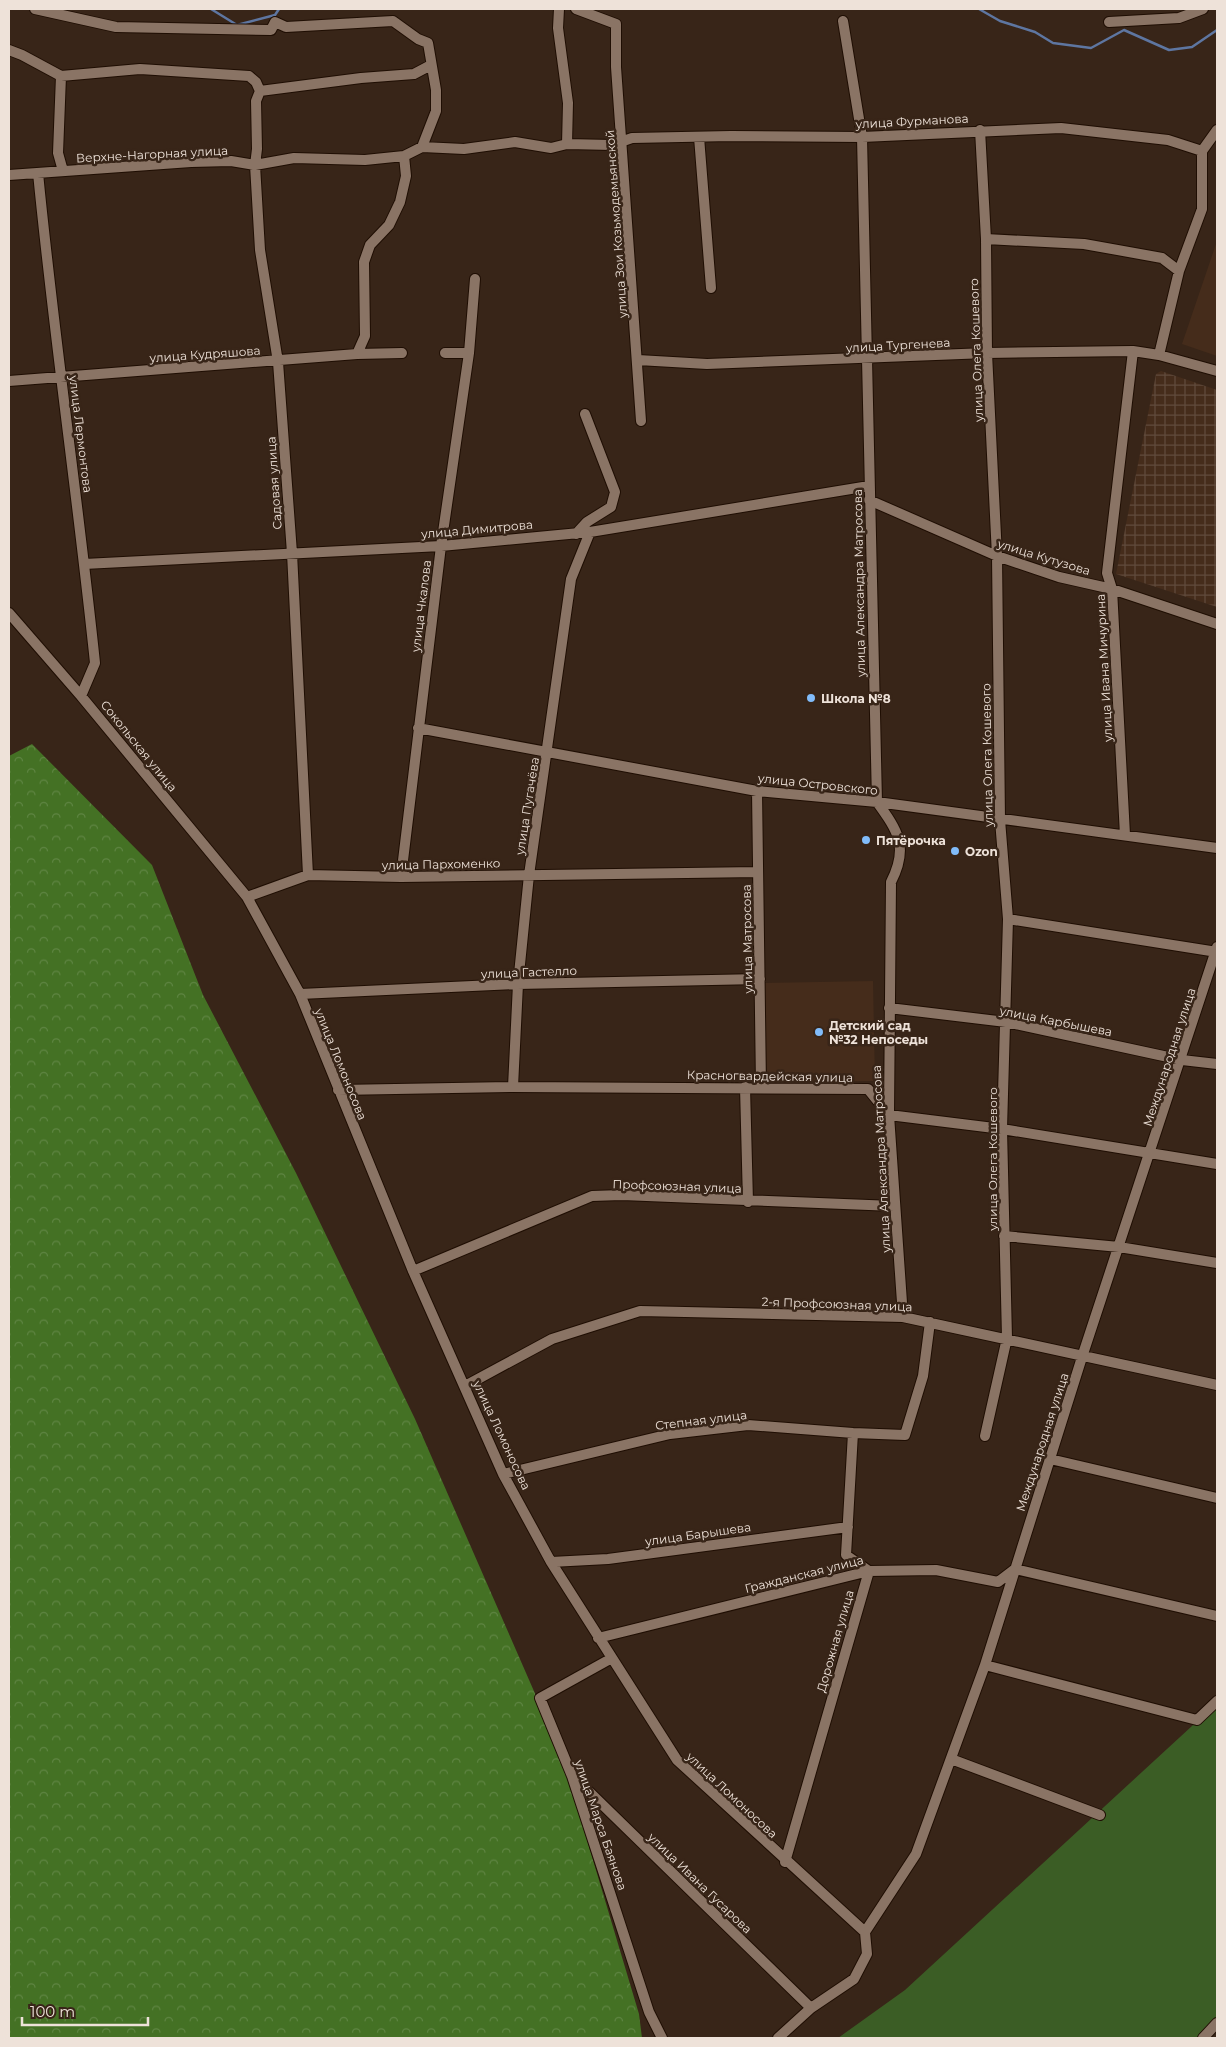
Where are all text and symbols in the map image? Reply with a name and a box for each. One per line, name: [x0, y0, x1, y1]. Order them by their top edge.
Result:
street label: улица Фурманова: [854, 111, 969, 132]
street label: улица Зои Козьмодемьянской: [602, 129, 630, 320]
street label: Верхне-Нагорная улица: [76, 143, 228, 165]
street label: улица Олега Кошевого: [966, 278, 986, 423]
street label: улица Тургенева: [844, 335, 951, 355]
street label: улица Кудряшова: [148, 343, 261, 365]
street label: улица Лермонтова: [66, 373, 96, 494]
street label: Садовая улица: [263, 436, 285, 530]
street label: улица Александра Матросова: [850, 489, 868, 678]
street label: улица Димитрова: [420, 517, 533, 541]
street label: улица Кутузова: [995, 535, 1092, 578]
street label: улица Чкалова: [408, 559, 434, 654]
street label: улица Ивана Мичурина: [1093, 594, 1115, 743]
street label: улица Олега Кошевого: [978, 683, 996, 828]
place label: Школа №8: [821, 691, 891, 706]
marker: Школа №8: [805, 692, 817, 704]
street label: Сокольская улица: [98, 697, 180, 795]
street label: улица Пугачёва: [512, 756, 542, 857]
street label: улица Островского: [756, 770, 879, 798]
place label: Пятёрочка: [876, 833, 946, 848]
marker: Пятёрочка: [860, 834, 872, 846]
place label: Ozon: [965, 844, 998, 859]
marker: Ozon: [949, 845, 961, 857]
street label: улица Пархоменко: [381, 855, 501, 873]
street label: улица Матросова: [739, 884, 755, 995]
street label: улица Гастелло: [480, 963, 578, 981]
street label: Международная улица: [1139, 986, 1199, 1128]
street label: улица Карбышева: [998, 1003, 1114, 1039]
street label: улица Ломоносова: [311, 1005, 370, 1122]
place label: Детский сад №32 Непоседы: [829, 1018, 928, 1047]
marker: Детский сад №32 Непоседы: [813, 1026, 825, 1038]
street label: улица Александра Матросова: [869, 1065, 893, 1254]
street label: Красногвардейская улица: [687, 1067, 853, 1085]
street label: улица Олега Кошевого: [985, 1087, 1000, 1232]
street label: Профсоюзная улица: [612, 1176, 742, 1196]
street label: 2-я Профсоюзная улица: [761, 1294, 913, 1314]
street label: Международная улица: [1012, 1371, 1072, 1513]
street label: улица Ломоносова: [470, 1377, 534, 1492]
street label: Степная улица: [654, 1407, 748, 1433]
street label: улица Барышева: [643, 1519, 752, 1549]
street label: Гражданская улица: [743, 1552, 865, 1596]
street label: Дорожная улица: [813, 1588, 857, 1694]
street label: улица Ломоносова: [683, 1748, 781, 1841]
street label: улица Марса Баянова: [571, 1757, 630, 1892]
street label: улица Ивана Гусарова: [644, 1829, 755, 1937]
scale bar: [22, 1994, 149, 2026]
text: 100 m: [30, 2002, 75, 2021]

